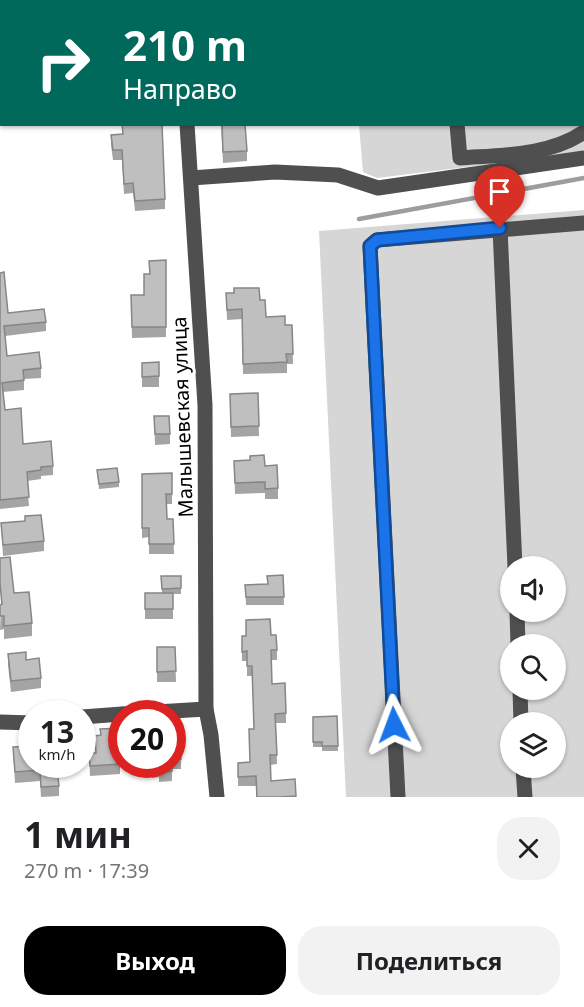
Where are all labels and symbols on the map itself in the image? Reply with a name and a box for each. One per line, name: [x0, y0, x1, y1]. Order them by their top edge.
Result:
pin: [474, 166, 525, 228]
street label: Малышевская улица: [165, 316, 199, 518]
position arrow: [362, 693, 426, 757]
speed limit sign: 20: [108, 700, 186, 778]

